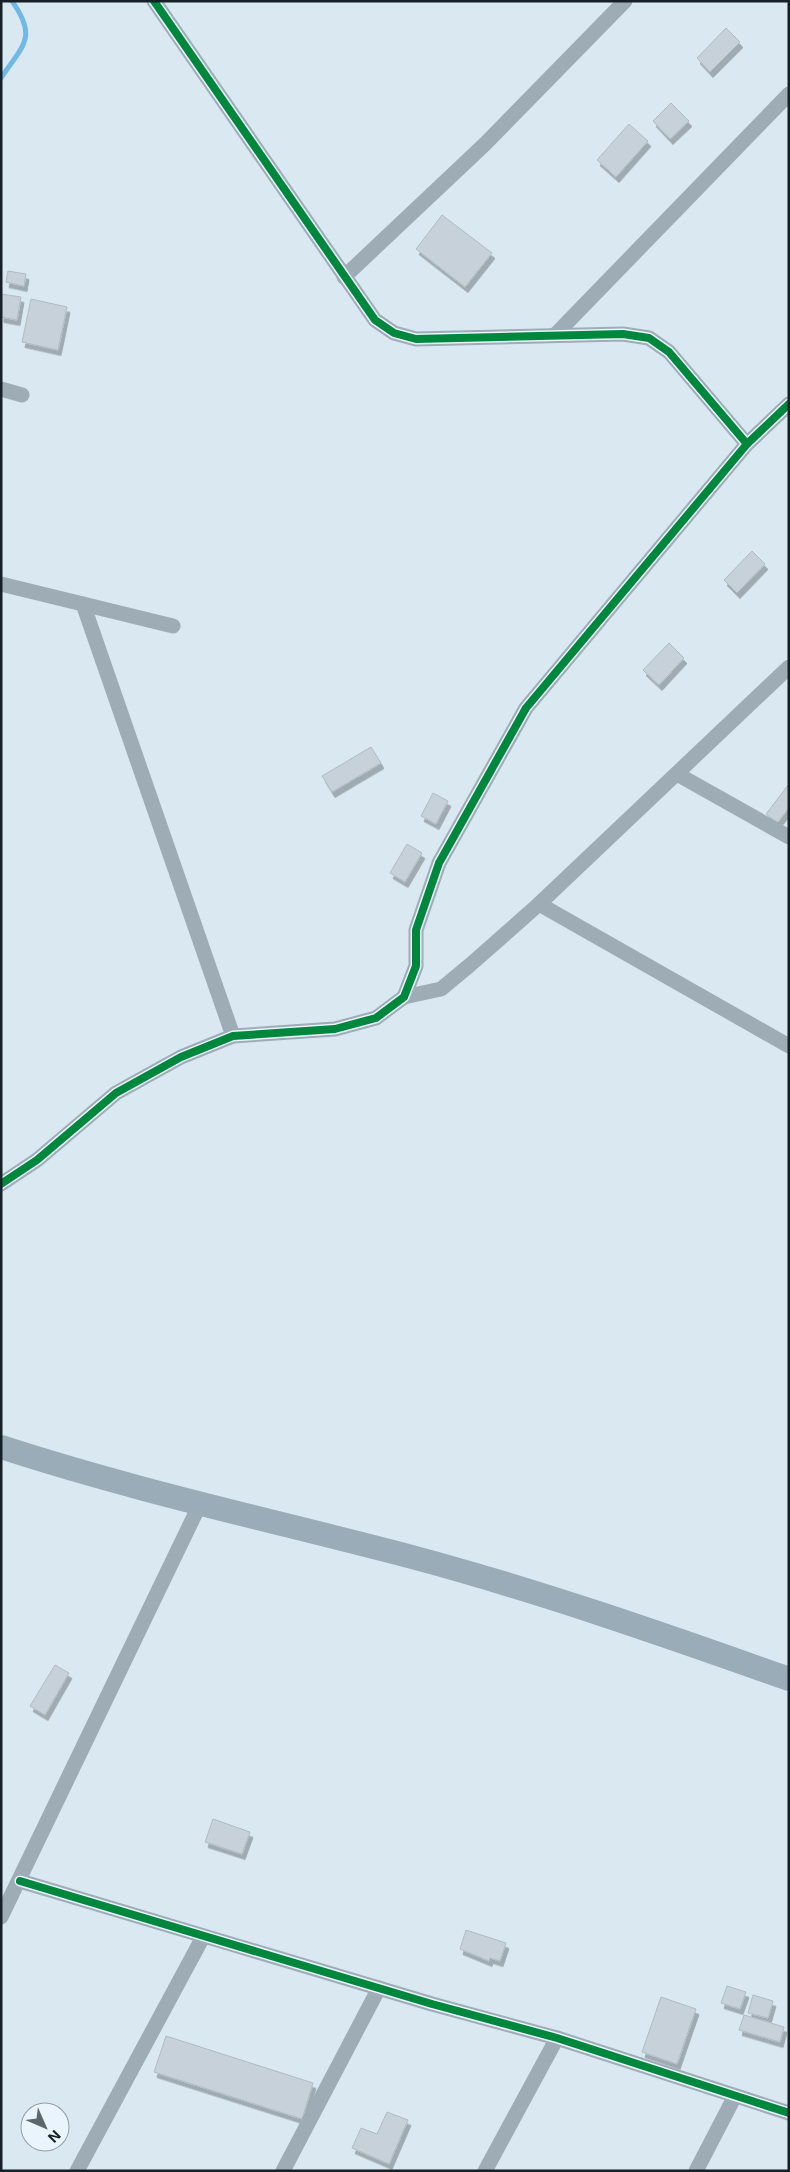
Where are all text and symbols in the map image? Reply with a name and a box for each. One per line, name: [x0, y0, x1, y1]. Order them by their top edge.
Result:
north arrow: [20, 2102, 70, 2152]
text: N: [45, 2127, 64, 2146]

